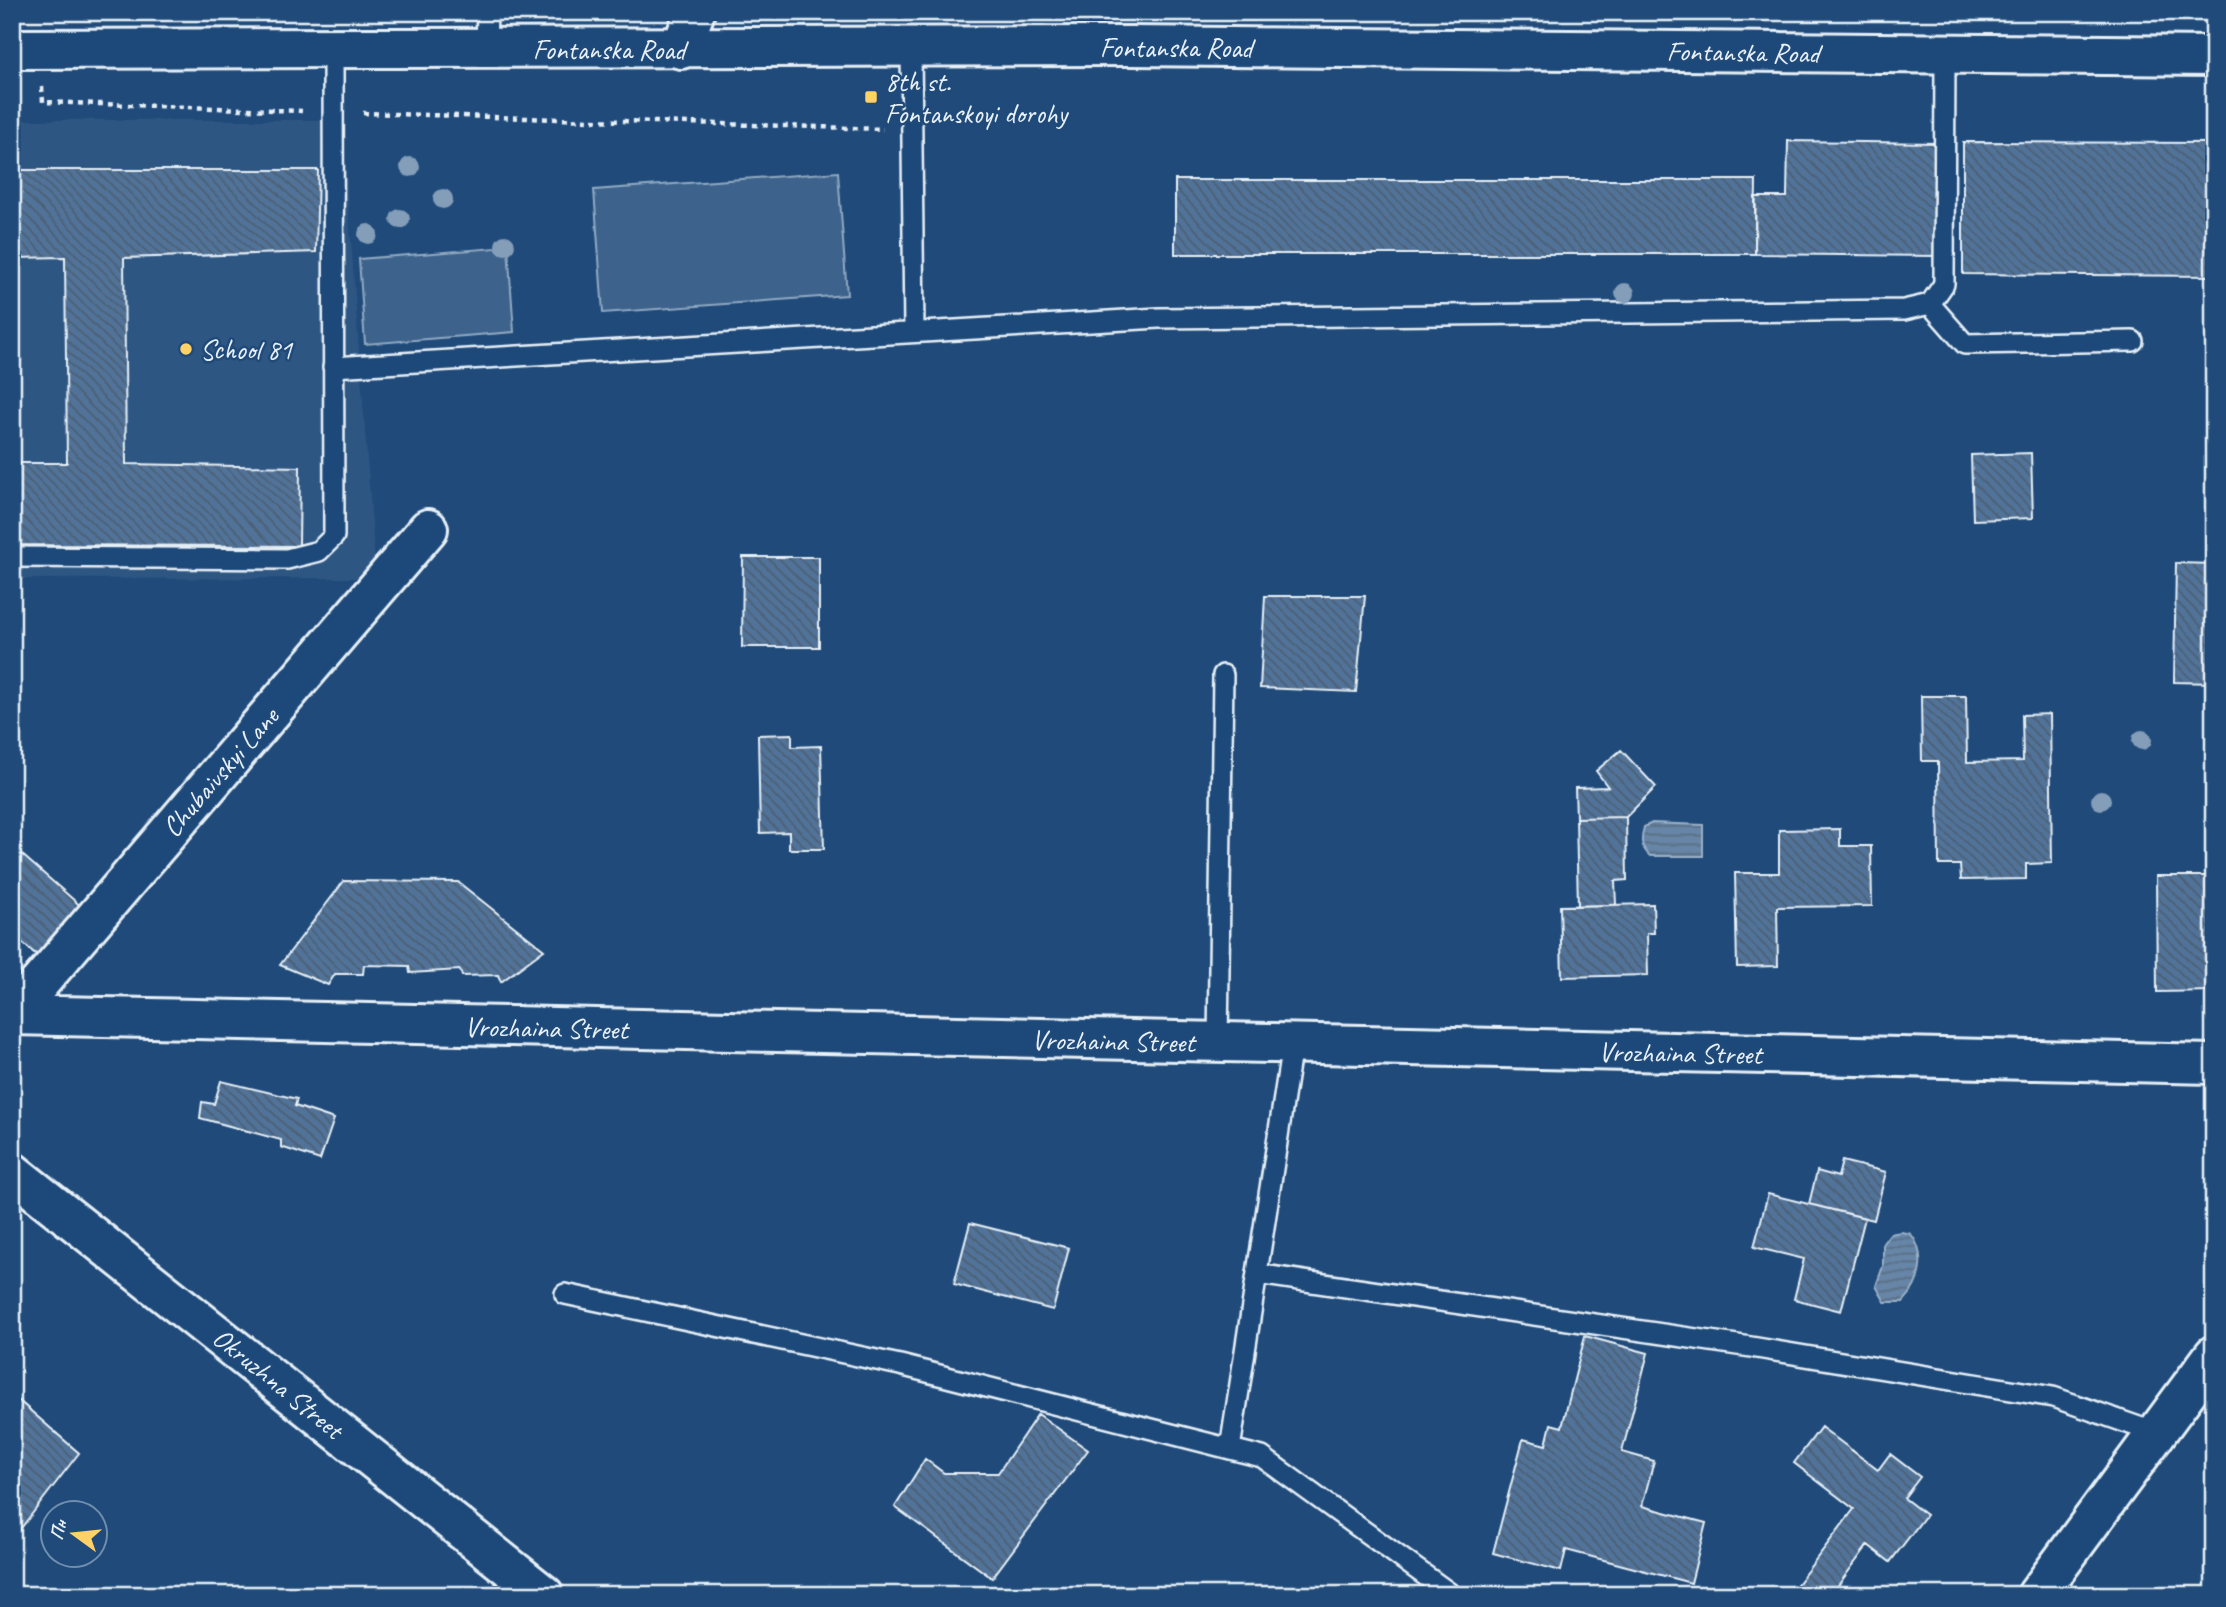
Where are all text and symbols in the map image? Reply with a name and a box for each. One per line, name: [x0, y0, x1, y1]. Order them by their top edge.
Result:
street label: Fontanska Road: [1100, 30, 1256, 65]
street label: Fontanska Road: [533, 32, 689, 67]
street label: Fontanska Road: [1666, 33, 1824, 71]
place label: 8th st. Fontanskoyi dorohy: [885, 64, 1070, 131]
marker: 8th st. Fontanskoyi dorohy: [863, 89, 879, 105]
place label: School 81: [200, 332, 294, 367]
marker: School 81: [178, 341, 194, 357]
street label: Chubaivskyi Lane: [154, 698, 287, 844]
street label: Vrozhaina Street: [464, 1009, 631, 1047]
street label: Vrozhaina Street: [1031, 1022, 1198, 1060]
street label: Vrozhaina Street: [1598, 1034, 1765, 1072]
street label: Okruzhna Street: [206, 1320, 352, 1448]
north arrow: [38, 1498, 108, 1568]
text: Пн: [44, 1516, 73, 1543]

